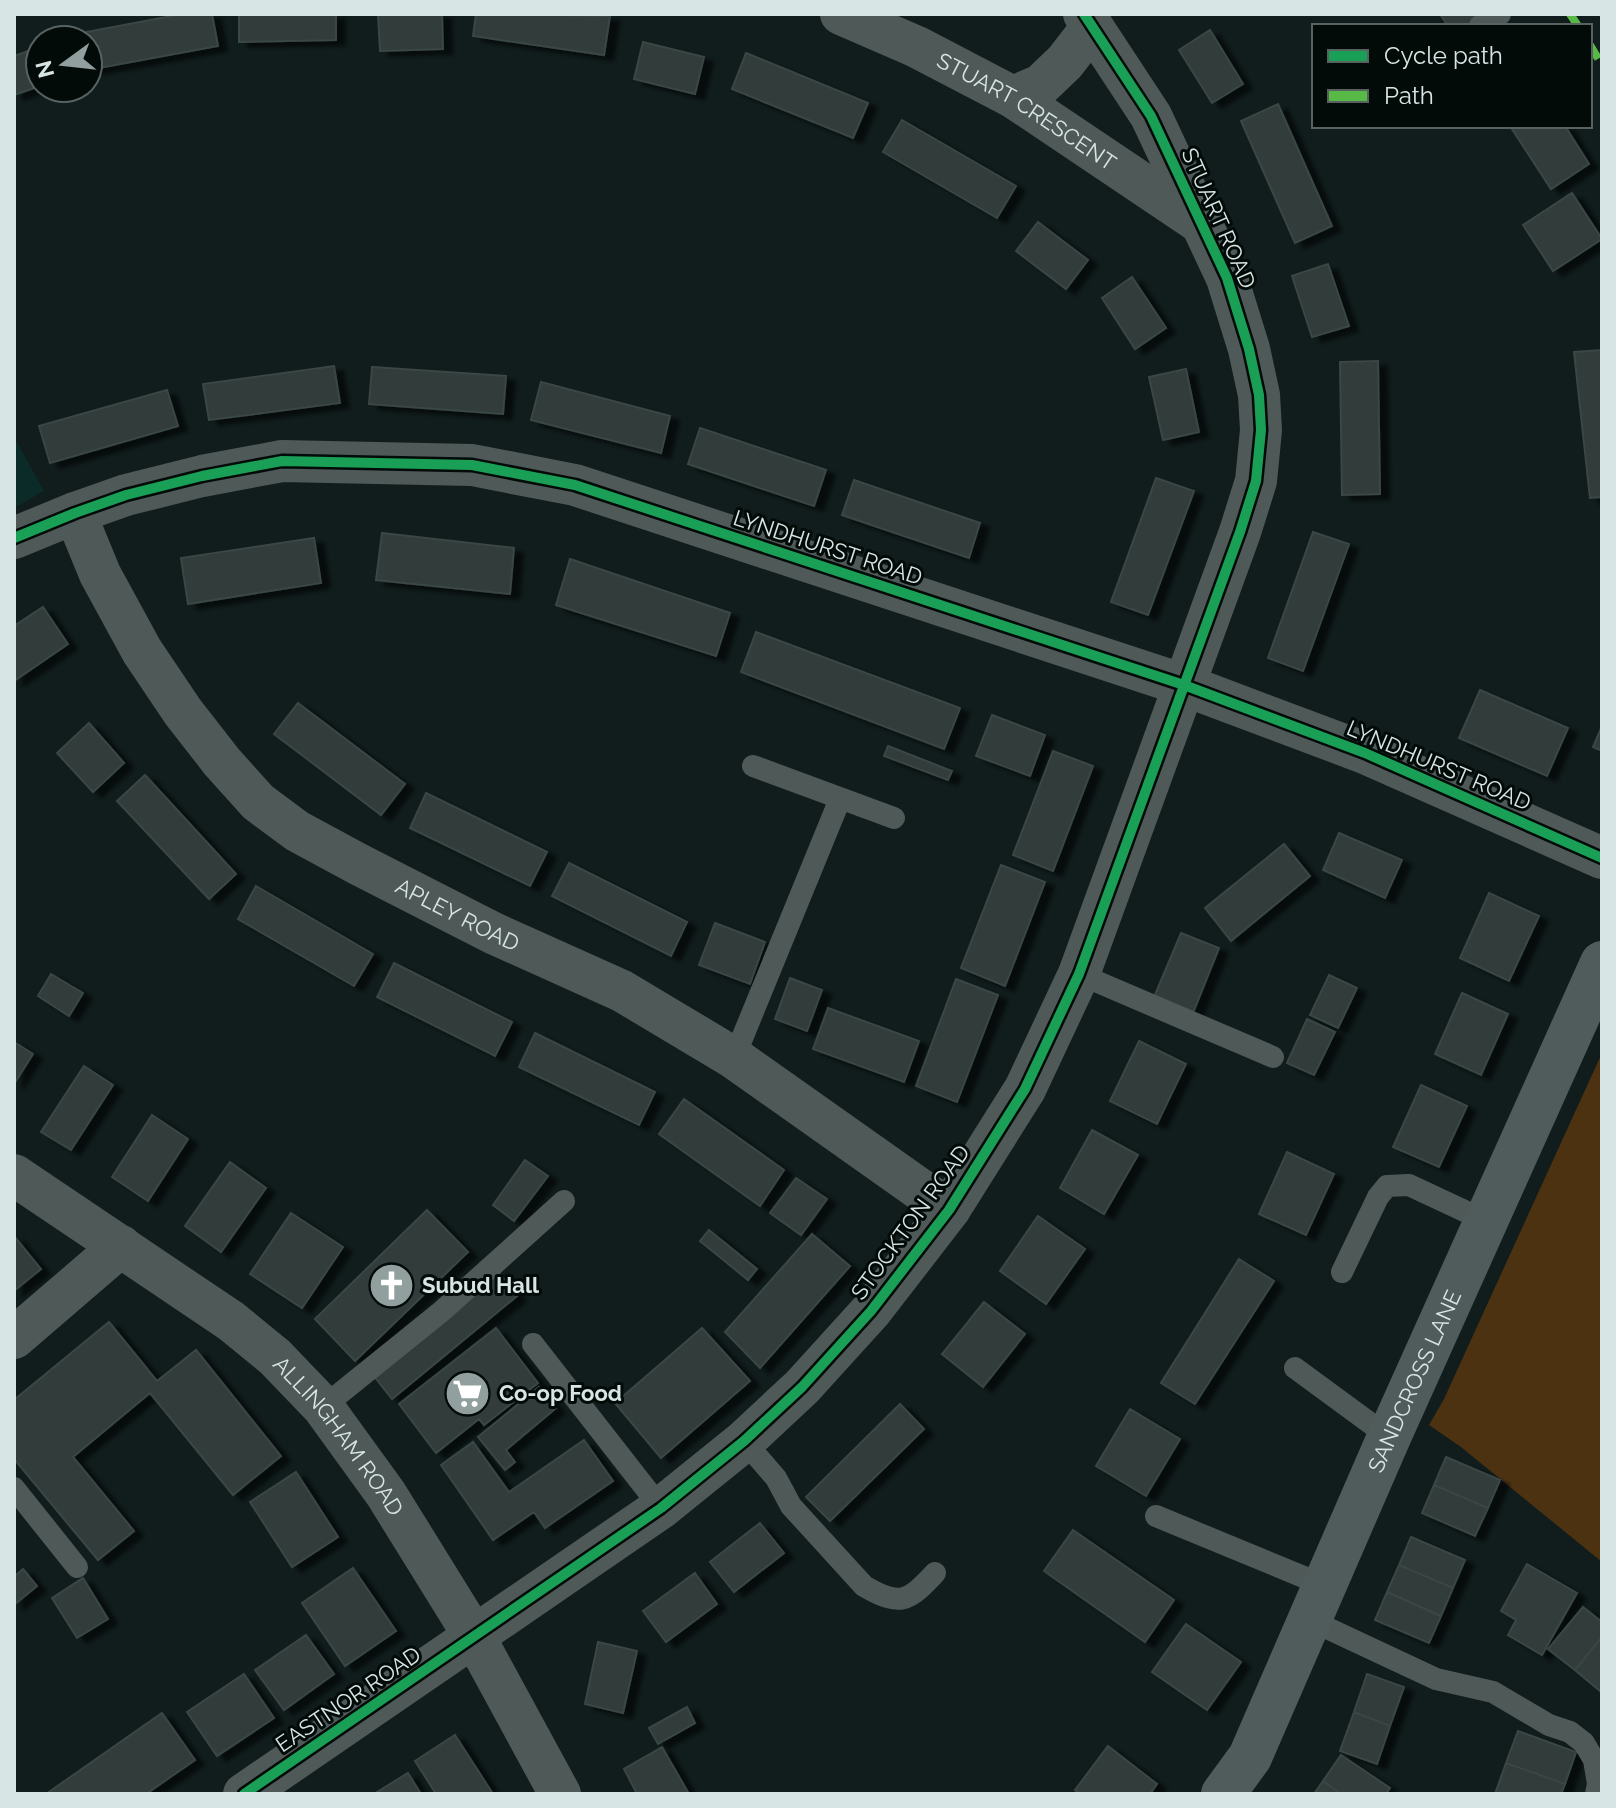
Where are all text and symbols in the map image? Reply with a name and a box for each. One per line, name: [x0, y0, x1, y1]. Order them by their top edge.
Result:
north arrow: [24, 24, 104, 104]
legend: [1312, 24, 1592, 128]
text: Cycle path: [1384, 41, 1503, 70]
street label: STUART CRESCENT: [933, 47, 1122, 176]
text: N: [30, 58, 59, 81]
text: Path: [1384, 81, 1434, 110]
street label: STUART ROAD: [1176, 144, 1262, 292]
street label: LYNDHURST ROAD: [730, 504, 926, 590]
street label: LYNDHURST ROAD: [1343, 715, 1535, 815]
street label: APLEY ROAD: [391, 873, 523, 956]
street label: STOCKTON ROAD: [845, 1140, 975, 1304]
church icon: Subud Hall: [367, 1261, 415, 1309]
place label: Subud Hall: [422, 1272, 540, 1298]
street label: SANDCROSS LANE: [1362, 1286, 1466, 1476]
street label: ALLINGHAM ROAD: [268, 1351, 409, 1520]
supermarket icon: Co-op Food: [444, 1369, 492, 1417]
place label: Co-op Food: [499, 1380, 622, 1406]
street label: EASTNOR ROAD: [271, 1641, 425, 1757]

